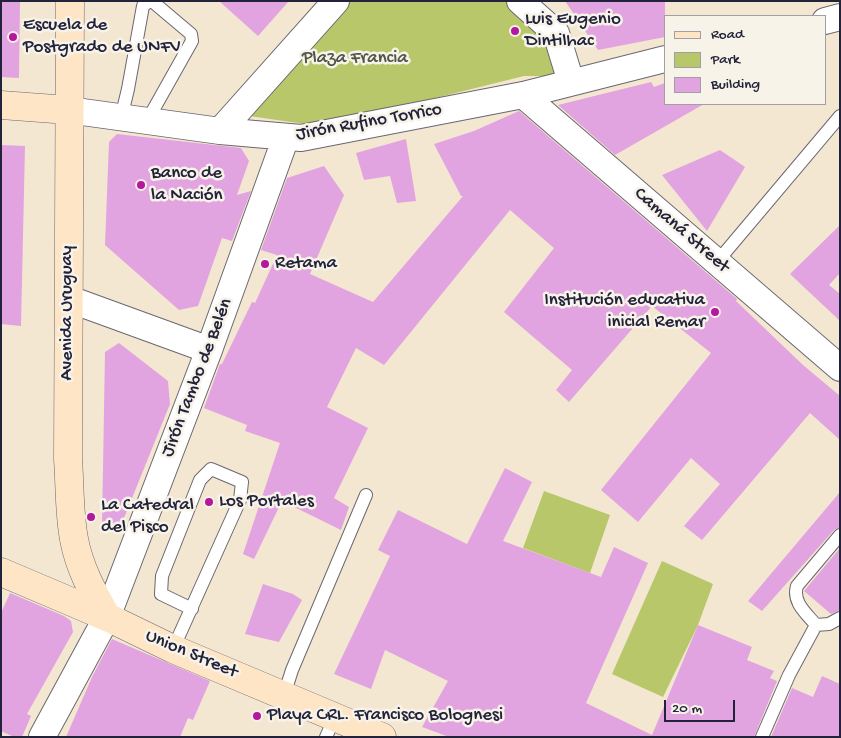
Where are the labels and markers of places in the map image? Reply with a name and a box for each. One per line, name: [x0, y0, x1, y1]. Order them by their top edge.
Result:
place label: Luis Eugenio Dintilhac: [525, 9, 621, 53]
place label: Escuela de Postgrado de UNFV: [23, 15, 181, 59]
marker: Luis Eugenio Dintilhac: [509, 25, 521, 37]
marker: Escuela de Postgrado de UNFV: [7, 31, 19, 43]
place label: Banco de la Nación: [151, 163, 223, 207]
marker: Banco de la Nación: [135, 179, 147, 191]
place label: Retama: [275, 253, 337, 275]
marker: Retama: [259, 258, 271, 270]
place label: Institución educativa inicial Remar: [544, 290, 705, 334]
marker: Institución educativa inicial Remar: [709, 306, 721, 318]
place label: Los Portales: [219, 491, 314, 513]
place label: La Catedral del Pisco: [101, 495, 194, 539]
marker: Los Portales: [203, 496, 215, 508]
marker: La Catedral del Pisco: [85, 511, 97, 523]
place label: Playa CRL. Francisco Bolognesi: [267, 705, 503, 727]
marker: Playa CRL. Francisco Bolognesi: [251, 710, 263, 722]

